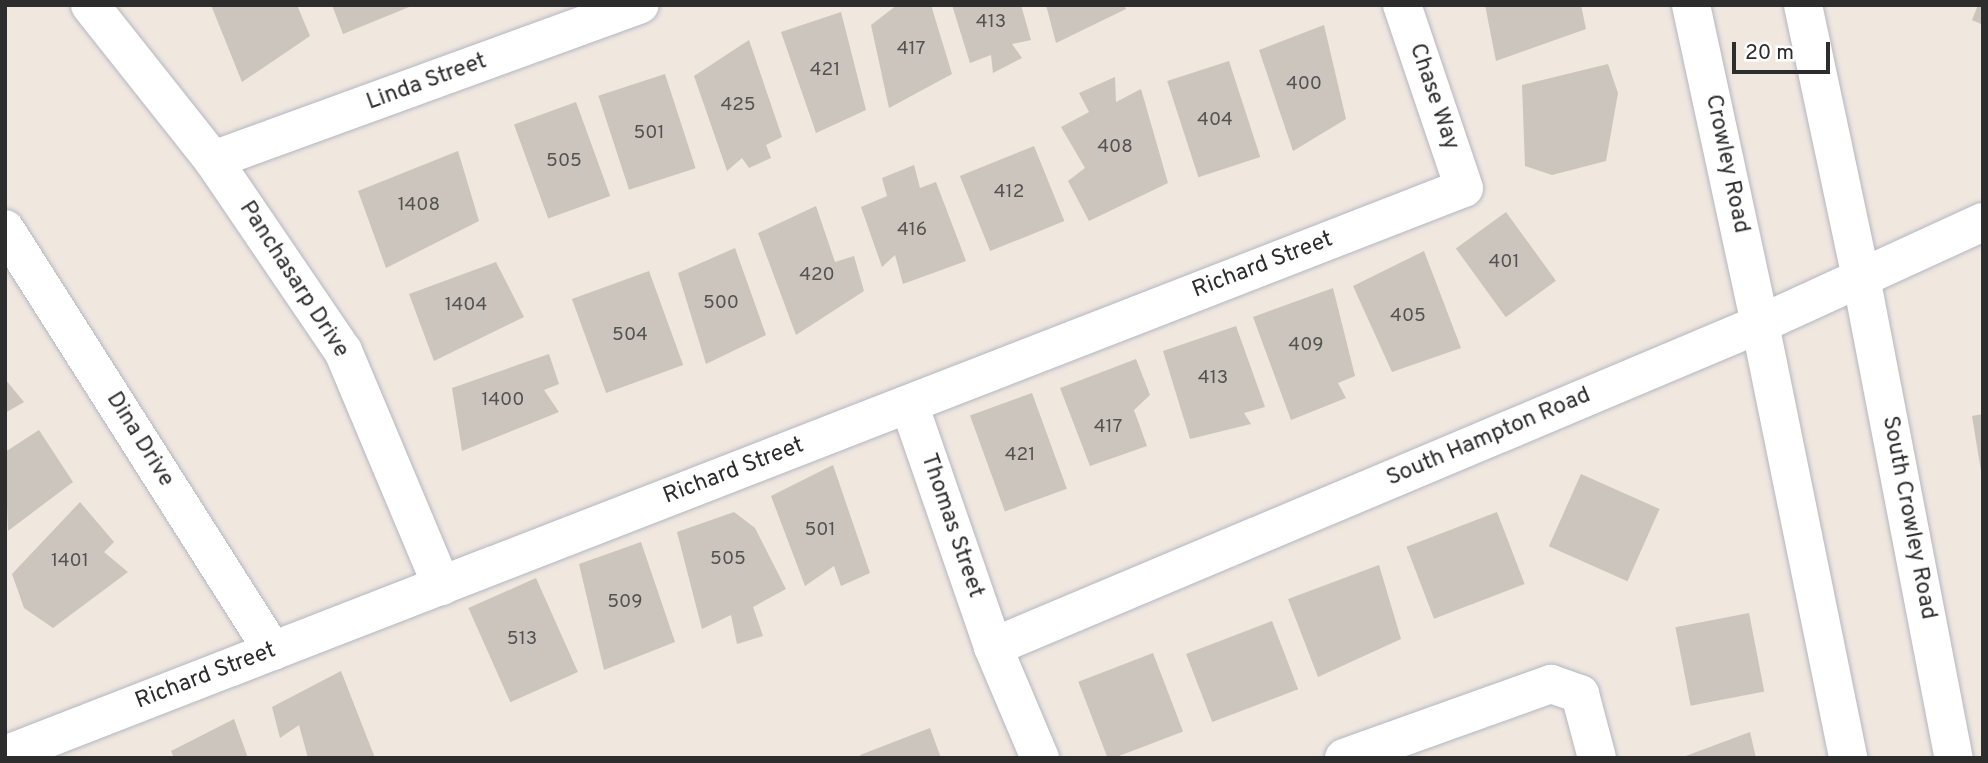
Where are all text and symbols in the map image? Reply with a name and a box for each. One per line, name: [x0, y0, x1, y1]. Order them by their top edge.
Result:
house number: 413: [976, 12, 1006, 34]
scale bar: [1736, 28, 1834, 72]
house number: 417: [897, 39, 925, 61]
street label: Chase Way: [1402, 40, 1464, 154]
text: 20 m: [1745, 40, 1794, 67]
street label: Linda Street: [363, 49, 491, 117]
house number: 421: [810, 60, 840, 82]
house number: 400: [1286, 74, 1322, 96]
street label: Crowley Road: [1698, 92, 1754, 236]
house number: 425: [720, 95, 756, 117]
house number: 404: [1197, 110, 1233, 132]
house number: 501: [633, 123, 665, 145]
house number: 408: [1097, 137, 1133, 159]
house number: 505: [546, 151, 582, 173]
house number: 412: [994, 182, 1024, 204]
house number: 1408: [398, 195, 440, 217]
street label: Panchasarp Drive: [232, 197, 354, 363]
house number: 416: [897, 220, 927, 242]
street label: Richard Street: [1189, 227, 1337, 305]
house number: 401: [1488, 252, 1520, 274]
house number: 420: [799, 265, 835, 287]
house number: 500: [703, 293, 739, 315]
house number: 1404: [445, 295, 487, 317]
house number: 405: [1390, 306, 1426, 328]
house number: 504: [612, 325, 648, 347]
house number: 409: [1288, 335, 1324, 357]
house number: 413: [1198, 368, 1228, 390]
street label: South Hampton Road: [1383, 383, 1595, 493]
street label: Dina Drive: [99, 387, 179, 493]
house number: 1400: [482, 390, 524, 412]
street label: South Crowley Road: [1875, 414, 1941, 622]
house number: 417: [1094, 417, 1122, 439]
street label: Richard Street: [660, 433, 808, 511]
house number: 421: [1005, 445, 1035, 467]
street label: Thomas Street: [913, 450, 989, 602]
house number: 501: [804, 520, 836, 542]
house number: 505: [710, 549, 746, 571]
house number: 1401: [51, 551, 89, 573]
house number: 509: [607, 592, 643, 614]
house number: 513: [507, 629, 537, 651]
street label: Richard Street: [132, 638, 280, 716]

